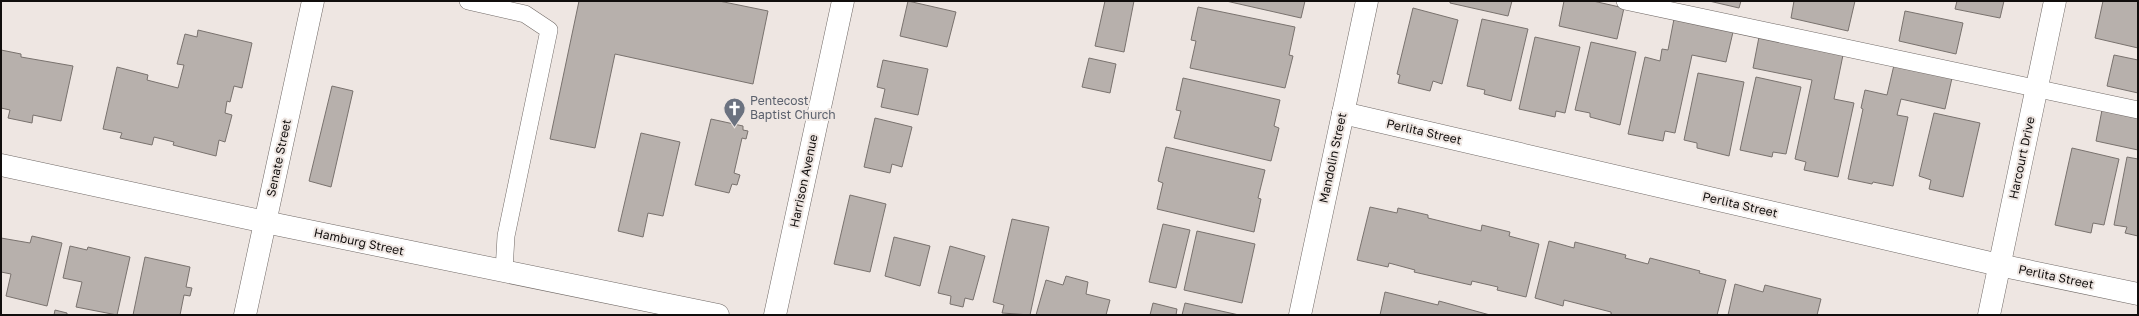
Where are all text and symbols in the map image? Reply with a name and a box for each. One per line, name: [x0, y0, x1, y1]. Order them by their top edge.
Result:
place label: Pentecost Baptist Church: [750, 93, 836, 122]
church icon: Pentecost Baptist Church: [721, 95, 747, 128]
street label: Mandolin Street: [1316, 111, 1349, 204]
street label: Harcourt Drive: [2005, 115, 2038, 200]
street label: Perlita Street: [1385, 116, 1463, 147]
street label: Senate Street: [263, 118, 294, 198]
street label: Harrison Avenue: [786, 133, 821, 229]
street label: Perlita Street: [1701, 189, 1779, 220]
street label: Hamburg Street: [313, 225, 406, 258]
street label: Perlita Street: [2017, 261, 2095, 292]

